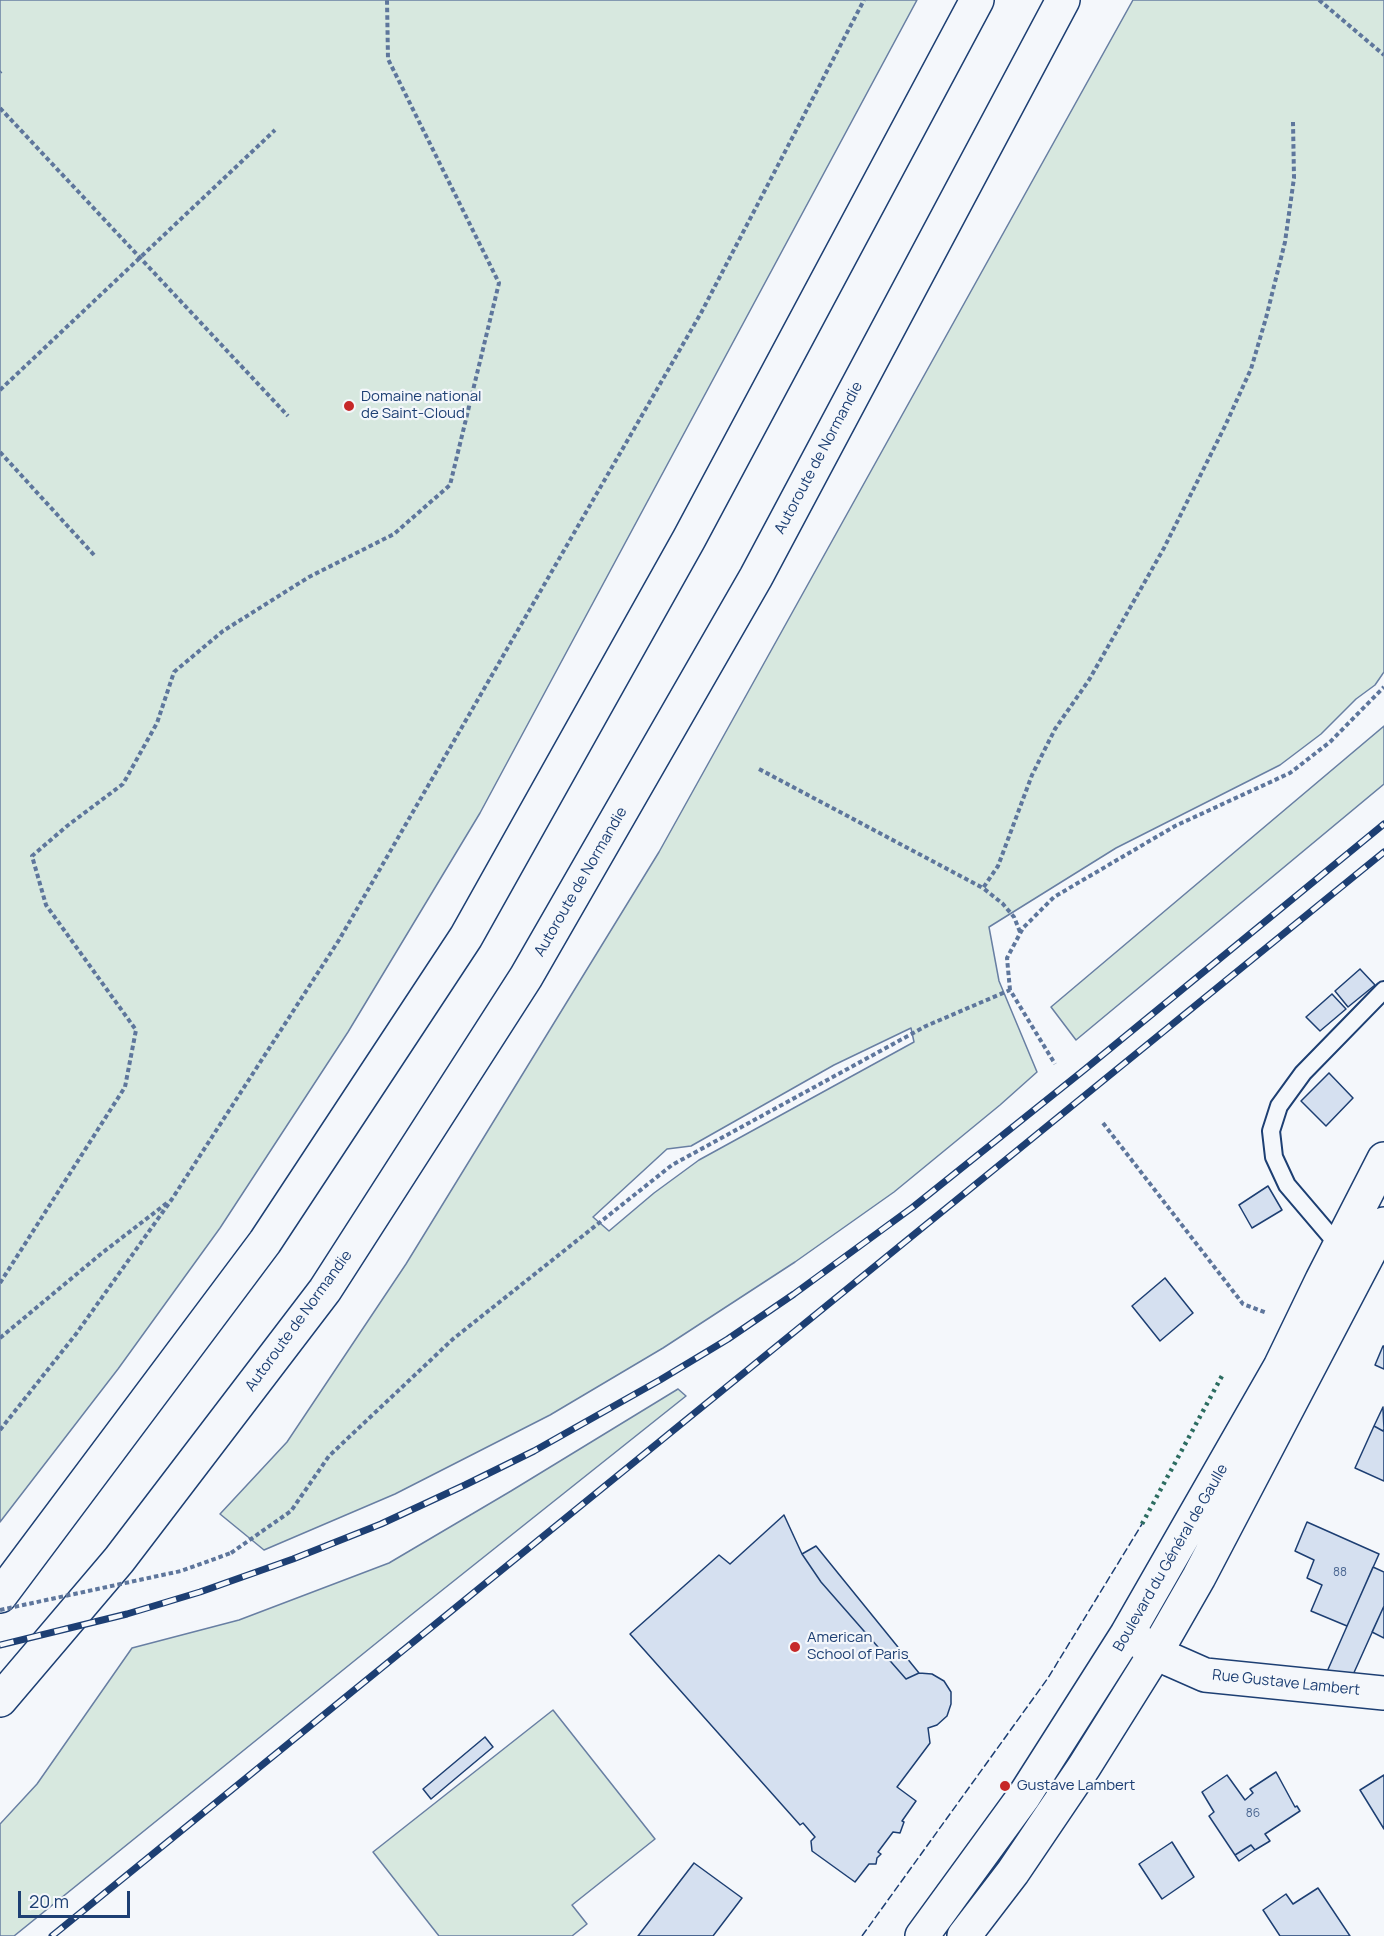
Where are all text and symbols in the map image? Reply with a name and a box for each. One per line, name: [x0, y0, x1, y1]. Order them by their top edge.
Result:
street label: Autoroute de Normandie: [771, 379, 867, 537]
place label: Domaine national de Saint-Cloud: [361, 388, 481, 423]
marker: Domaine national de Saint-Cloud: [342, 399, 356, 413]
street label: Autoroute de Normandie: [531, 804, 631, 960]
street label: Autoroute de Normandie: [242, 1247, 356, 1395]
street label: Boulevard du Général de Gaulle: [1110, 1461, 1232, 1655]
house number: 88: [1333, 1566, 1347, 1580]
place label: American School of Paris: [807, 1629, 909, 1664]
marker: American School of Paris: [788, 1640, 802, 1654]
street label: Rue Gustave Lambert: [1211, 1666, 1361, 1700]
place label: Gustave Lambert: [1017, 1777, 1135, 1795]
marker: Gustave Lambert: [998, 1779, 1012, 1793]
house number: 86: [1246, 1807, 1260, 1821]
scale bar: [21, 1879, 134, 1917]
text: 20 m: [29, 1889, 69, 1913]

